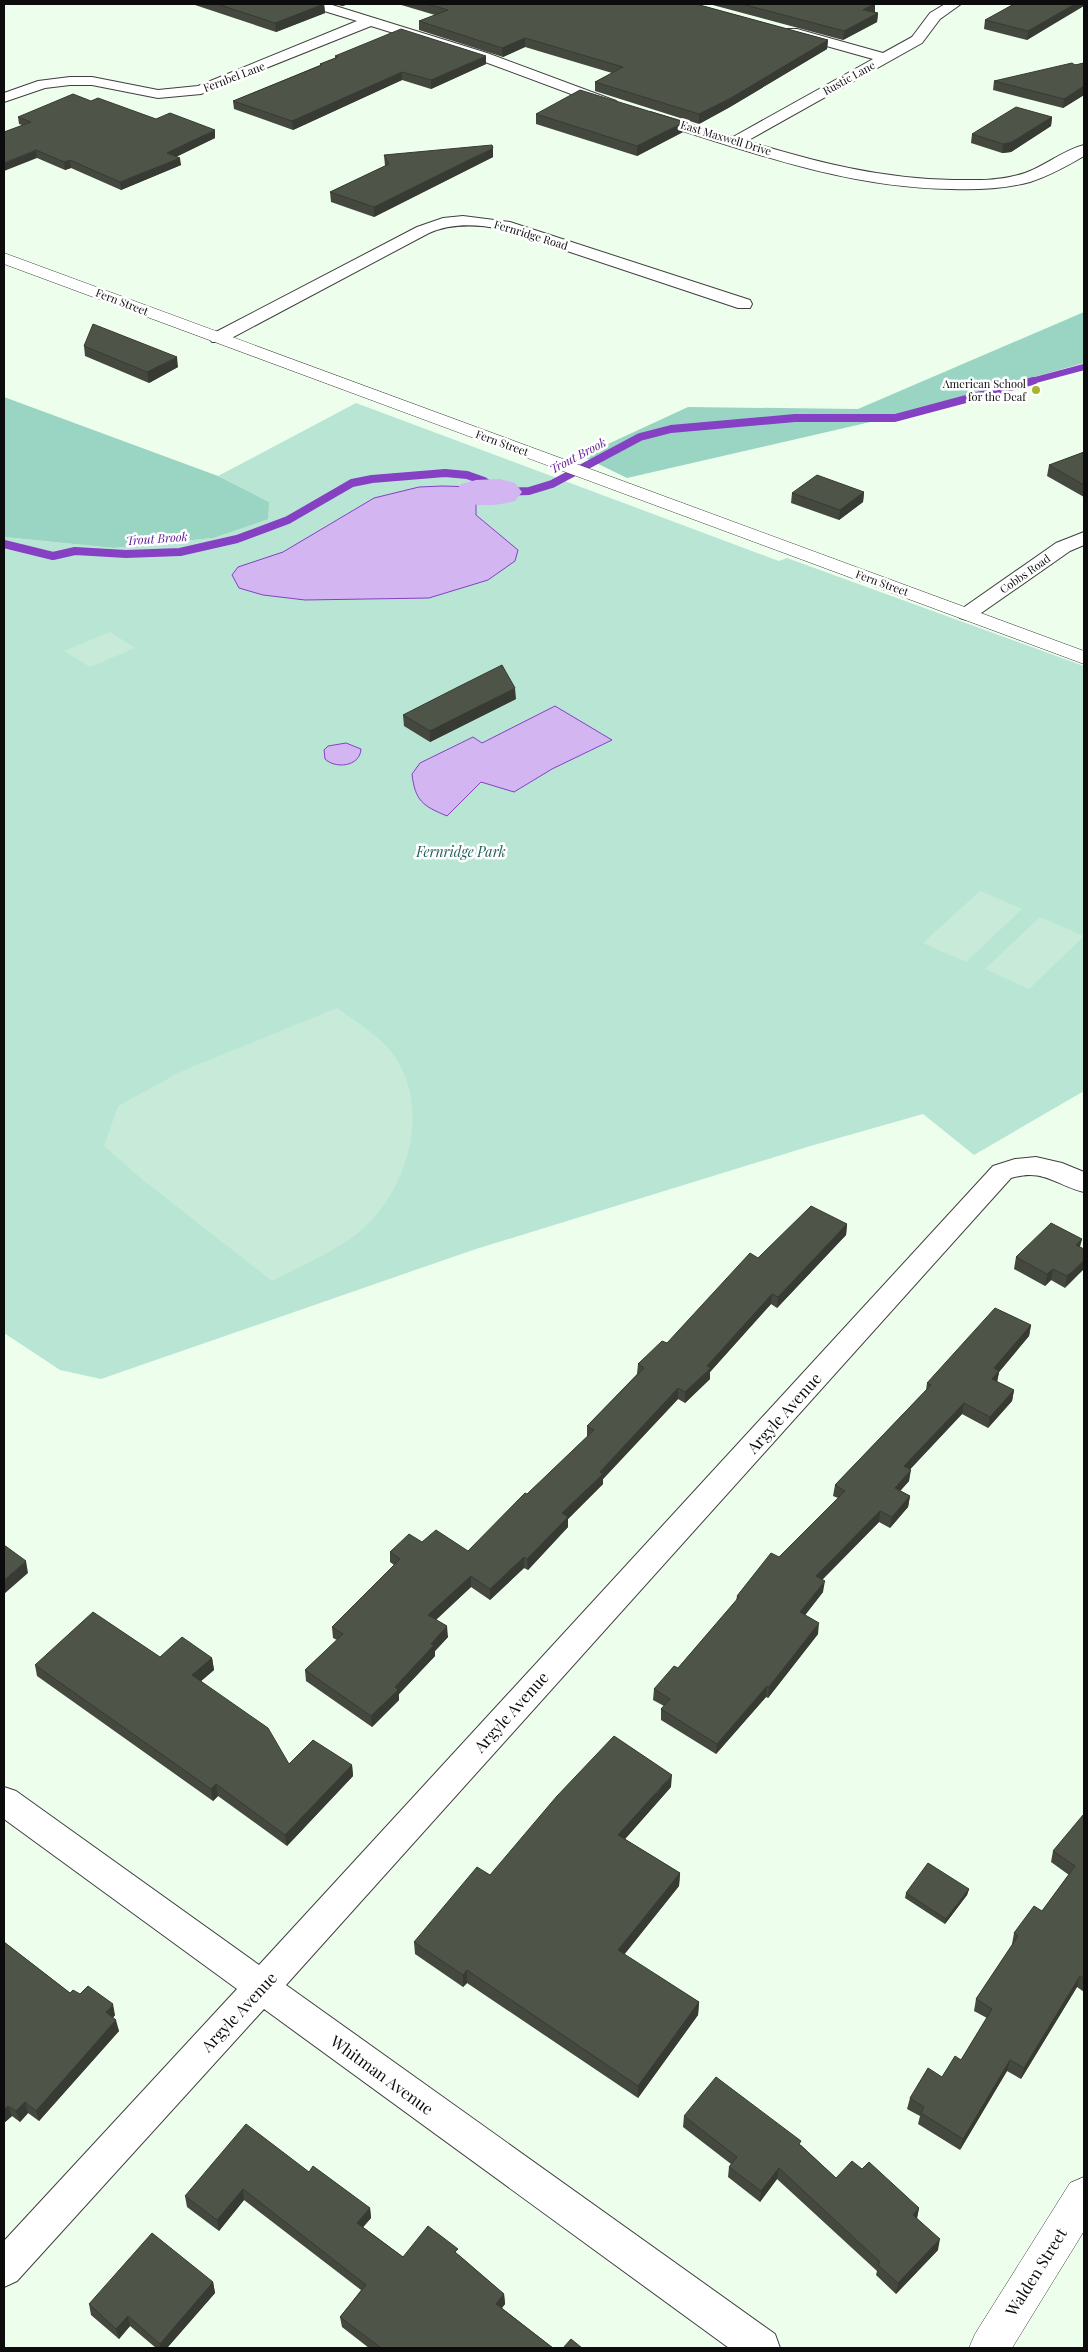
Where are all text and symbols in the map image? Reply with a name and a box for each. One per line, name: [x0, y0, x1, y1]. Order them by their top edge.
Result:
street label: Rustic Lane: [820, 57, 878, 98]
street label: Fernbel Lane: [201, 58, 267, 95]
street label: East Maxwell Drive: [679, 117, 774, 159]
street label: Fernridge Road: [492, 216, 571, 253]
street label: Fern Street: [94, 285, 151, 318]
place label: American School for the Deaf: [942, 376, 1027, 404]
marker: American School for the Deaf: [1030, 384, 1042, 396]
street label: Fern Street: [474, 426, 531, 459]
water label: Trout Brook: [547, 434, 609, 477]
water label: Trout Brook: [126, 528, 188, 548]
street label: Cobbs Road: [996, 550, 1054, 597]
street label: Fern Street: [854, 566, 911, 599]
park label: Fernridge Park: [415, 842, 506, 861]
street label: Argyle Avenue: [741, 1368, 826, 1458]
street label: Argyle Avenue: [468, 1667, 553, 1757]
street label: Argyle Avenue: [196, 1967, 281, 2057]
street label: Whitman Avenue: [326, 2030, 438, 2119]
street label: Walden Street: [1000, 2224, 1071, 2321]

